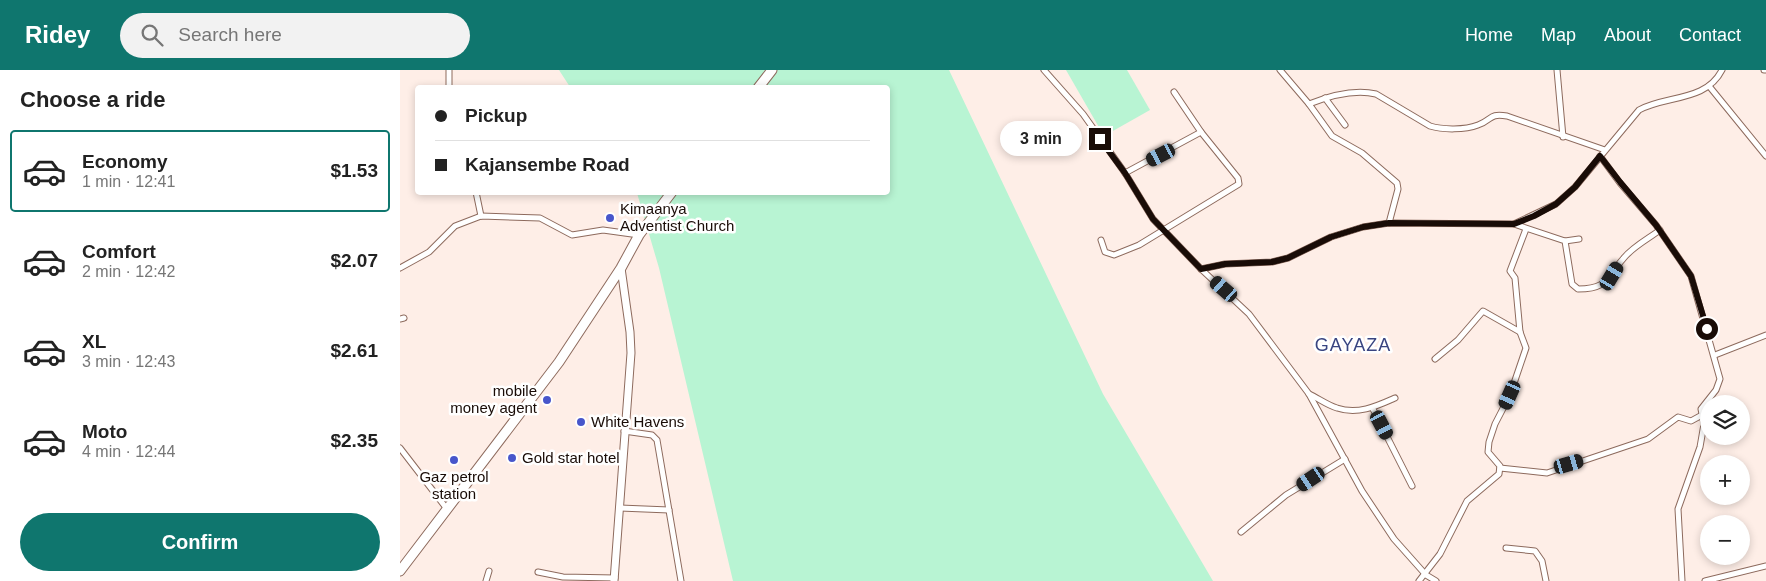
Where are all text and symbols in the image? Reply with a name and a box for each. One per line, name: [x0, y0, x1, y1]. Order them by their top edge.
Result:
search box: [120, 13, 470, 58]
text: Ridey: [25, 21, 90, 48]
icon: search: [138, 21, 166, 49]
text: Search here: [178, 24, 282, 45]
text: Home: [1465, 25, 1513, 45]
text: Map: [1541, 25, 1576, 45]
text: About: [1604, 25, 1651, 45]
text: Contact: [1679, 25, 1741, 45]
text: Choose a ride: [20, 87, 165, 112]
text: Pickup: [465, 105, 527, 126]
callout: 3 min: [1000, 122, 1082, 156]
route end: [1089, 128, 1111, 150]
text: 3 min: [1020, 130, 1062, 147]
car: [1144, 142, 1177, 168]
icon: car: [22, 149, 67, 194]
text: Economy: [82, 151, 168, 172]
text: Kajansembe Road: [465, 154, 630, 175]
text: $1.53: [330, 160, 378, 181]
text: 1 min · 12:41: [82, 173, 175, 190]
place label: Kimaanya Adventist Church: [620, 200, 734, 234]
marker: Kimaanya Adventist Church: [604, 212, 616, 224]
icon: car: [22, 239, 67, 284]
text: Comfort: [82, 241, 156, 262]
text: $2.07: [330, 250, 378, 271]
car: [1597, 259, 1626, 293]
text: 2 min · 12:42: [82, 263, 175, 280]
car: [1207, 273, 1240, 305]
route start: [1696, 318, 1718, 340]
icon: car: [22, 329, 67, 374]
text: XL: [82, 331, 106, 352]
district label: GAYAZA: [1315, 335, 1391, 355]
text: $2.61: [330, 340, 378, 361]
text: 3 min · 12:43: [82, 353, 175, 370]
car: [1497, 378, 1522, 412]
place label: mobile money agent: [450, 382, 538, 416]
marker: mobile money agent: [541, 394, 553, 406]
map controls: [1700, 395, 1750, 565]
button: layers: [1700, 395, 1750, 445]
car: [1368, 408, 1395, 442]
place label: White Havens: [591, 413, 684, 430]
marker: White Havens: [575, 416, 587, 428]
icon: car: [22, 419, 67, 464]
text: Moto: [82, 421, 127, 442]
text: $2.35: [330, 430, 378, 451]
text: 4 min · 12:44: [82, 443, 175, 460]
place label: Gold star hotel: [522, 449, 620, 466]
marker: Gold star hotel: [506, 452, 518, 464]
car: [1552, 453, 1585, 475]
marker: Gaz petrol station: [448, 454, 460, 466]
button: +: [1700, 455, 1750, 505]
car: [1294, 464, 1327, 494]
place label: Gaz petrol station: [419, 468, 489, 502]
button: Confirm: [20, 513, 380, 571]
button: −: [1700, 515, 1750, 565]

